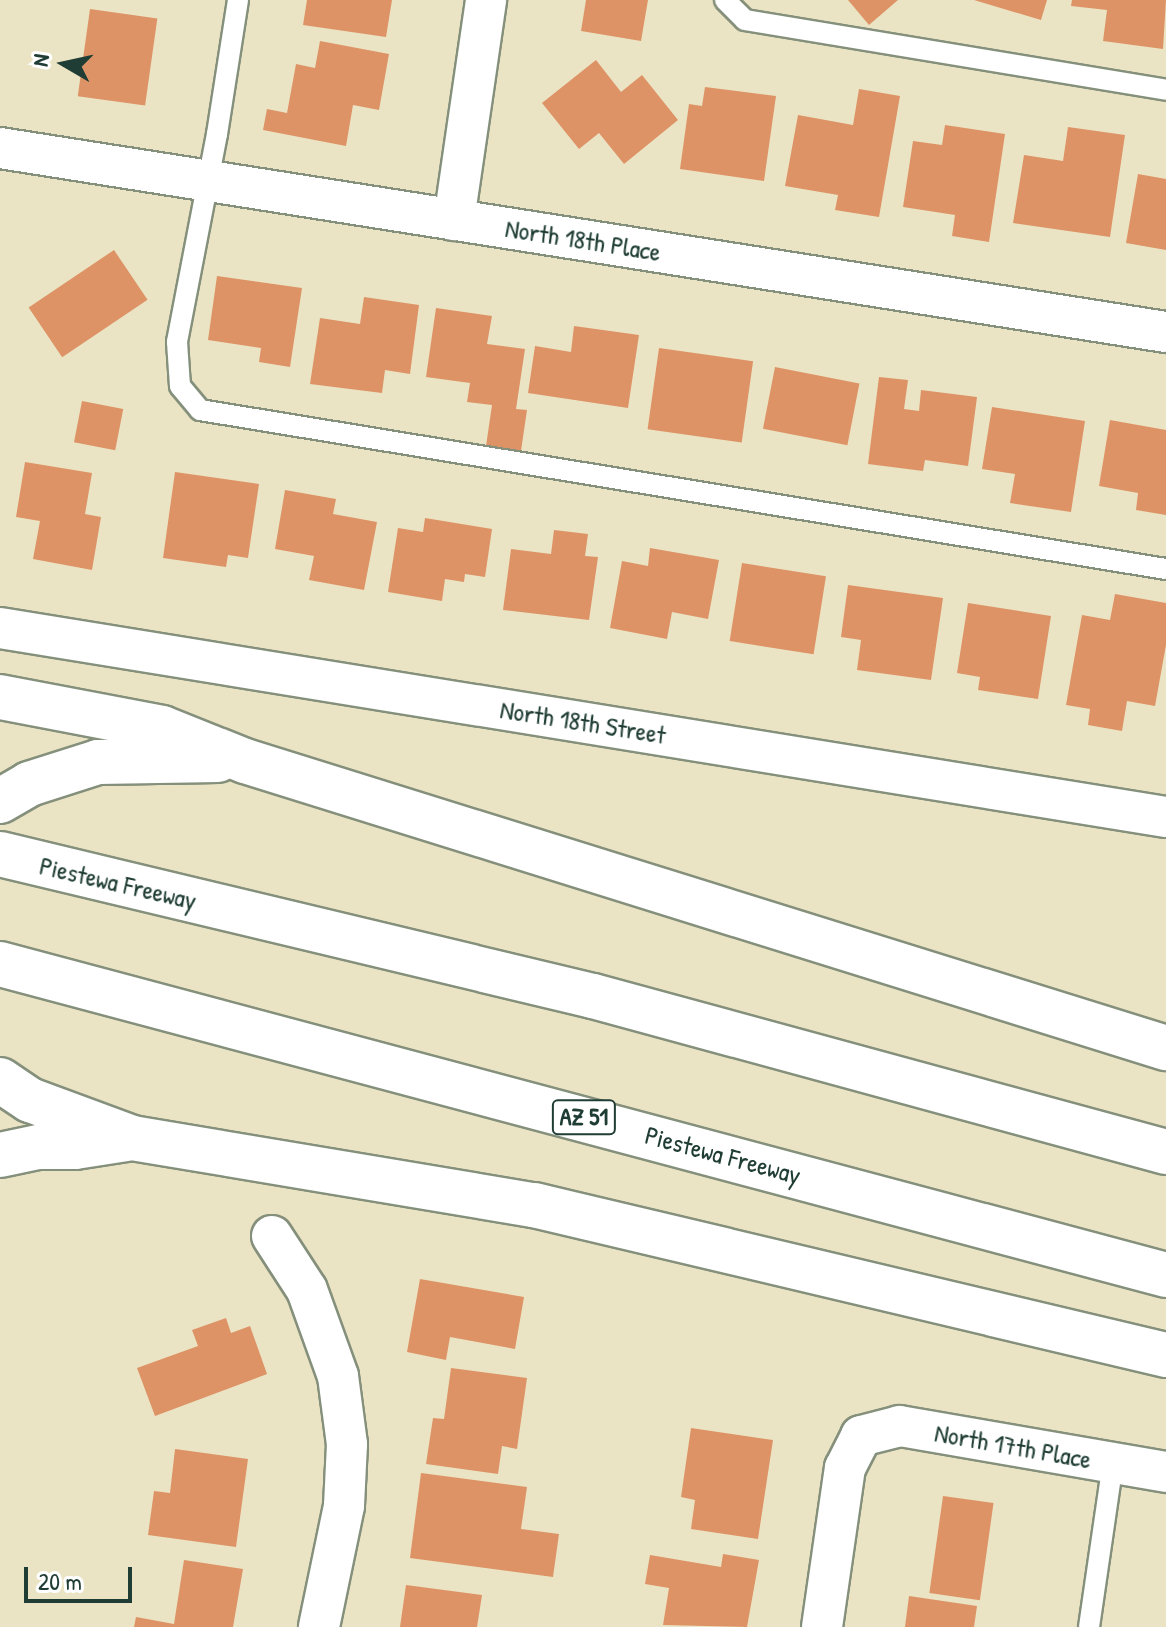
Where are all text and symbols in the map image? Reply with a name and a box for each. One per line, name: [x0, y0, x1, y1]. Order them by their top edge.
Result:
north arrow: [24, 24, 104, 104]
text: N: [25, 52, 56, 68]
street label: North 18th Place: [503, 212, 663, 268]
street label: North 18th Street: [498, 694, 668, 750]
street label: Piestewa Freeway: [37, 850, 199, 916]
road number: AZ 51: [550, 1097, 618, 1137]
street label: Piestewa Freeway: [642, 1119, 804, 1191]
street label: North 17th Place: [932, 1417, 1094, 1475]
scale bar: [28, 1551, 136, 1601]
text: 20 m: [38, 1565, 82, 1597]

